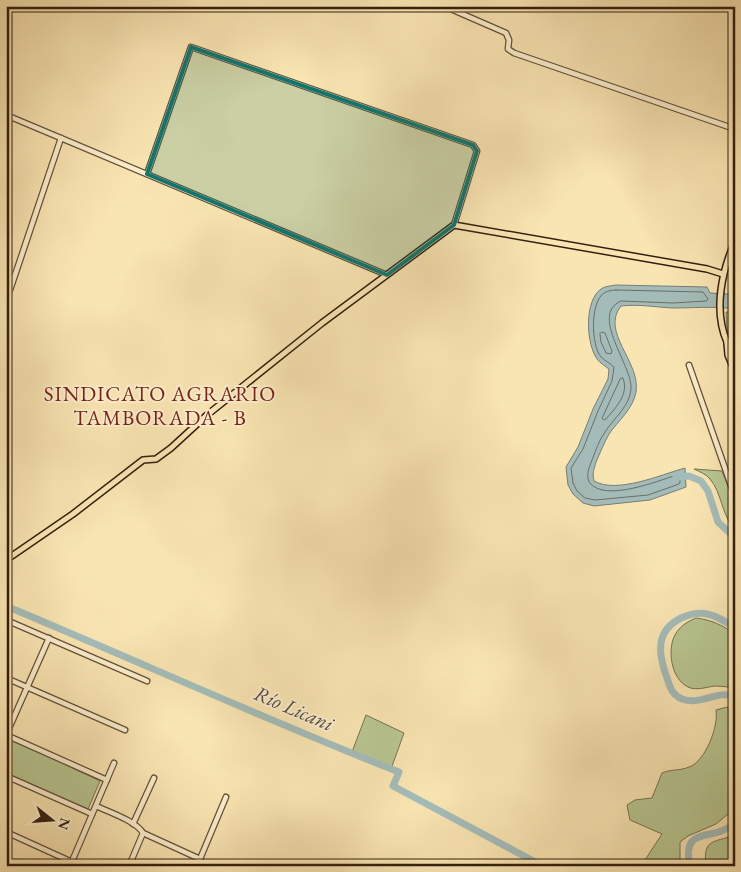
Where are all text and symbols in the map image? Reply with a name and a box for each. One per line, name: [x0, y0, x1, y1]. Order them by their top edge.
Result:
district label: SINDICATO AGRARIO TAMBORADA - B: [44, 380, 276, 431]
water label: Río Licani: [250, 679, 339, 737]
north arrow: [28, 794, 78, 844]
text: N: [54, 816, 75, 832]

